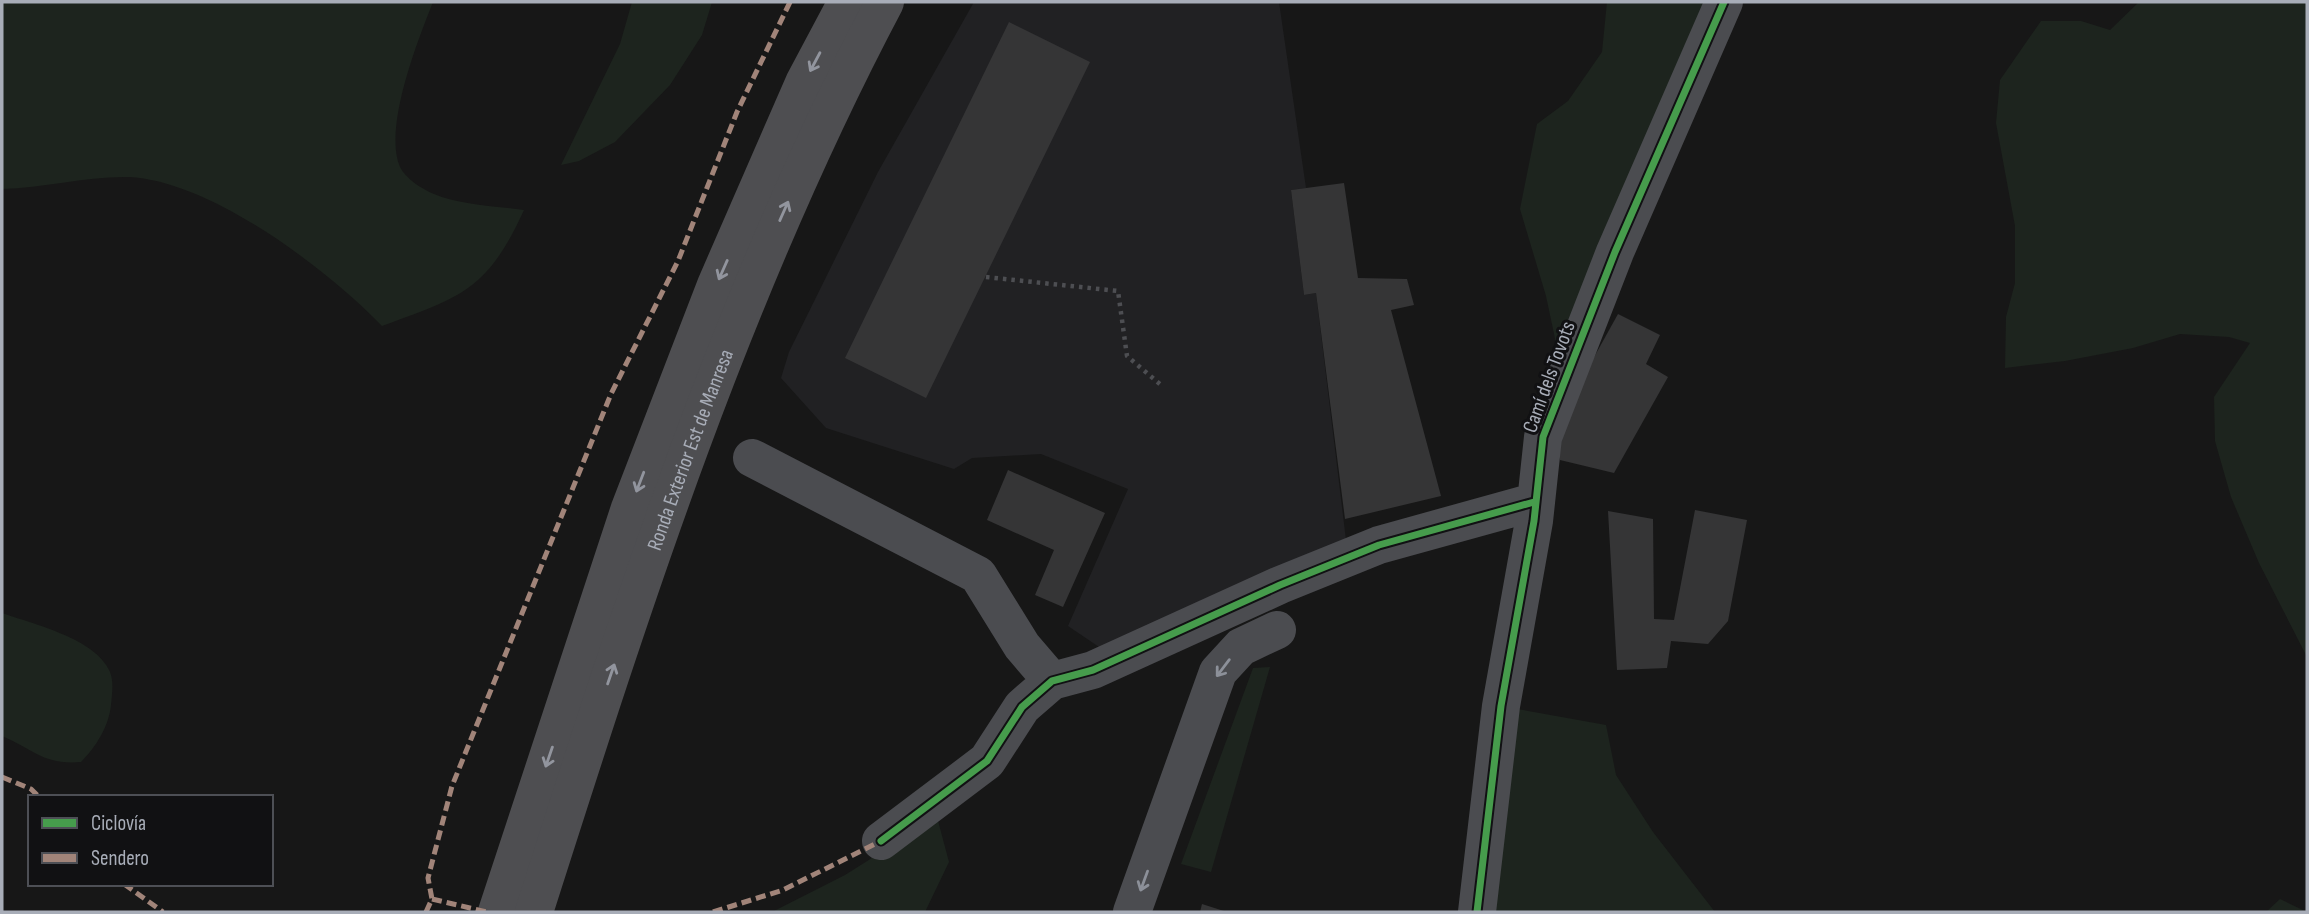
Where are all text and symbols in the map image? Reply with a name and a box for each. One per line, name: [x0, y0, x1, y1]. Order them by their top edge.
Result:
one-way arrow: [808, 51, 822, 72]
one-way arrow: [778, 200, 791, 222]
one-way arrow: [716, 259, 729, 280]
street label: Camí dels Tovots: [1517, 318, 1581, 436]
street label: Ronda Exterior Est de Manresa: [642, 346, 739, 553]
one-way arrow: [633, 470, 645, 492]
one-way arrow: [1215, 659, 1230, 677]
one-way arrow: [606, 663, 618, 685]
one-way arrow: [542, 745, 554, 767]
legend: [28, 795, 273, 886]
text: Ciclovía: [91, 811, 146, 836]
text: Sendero: [91, 846, 149, 871]
one-way arrow: [1137, 870, 1149, 892]

